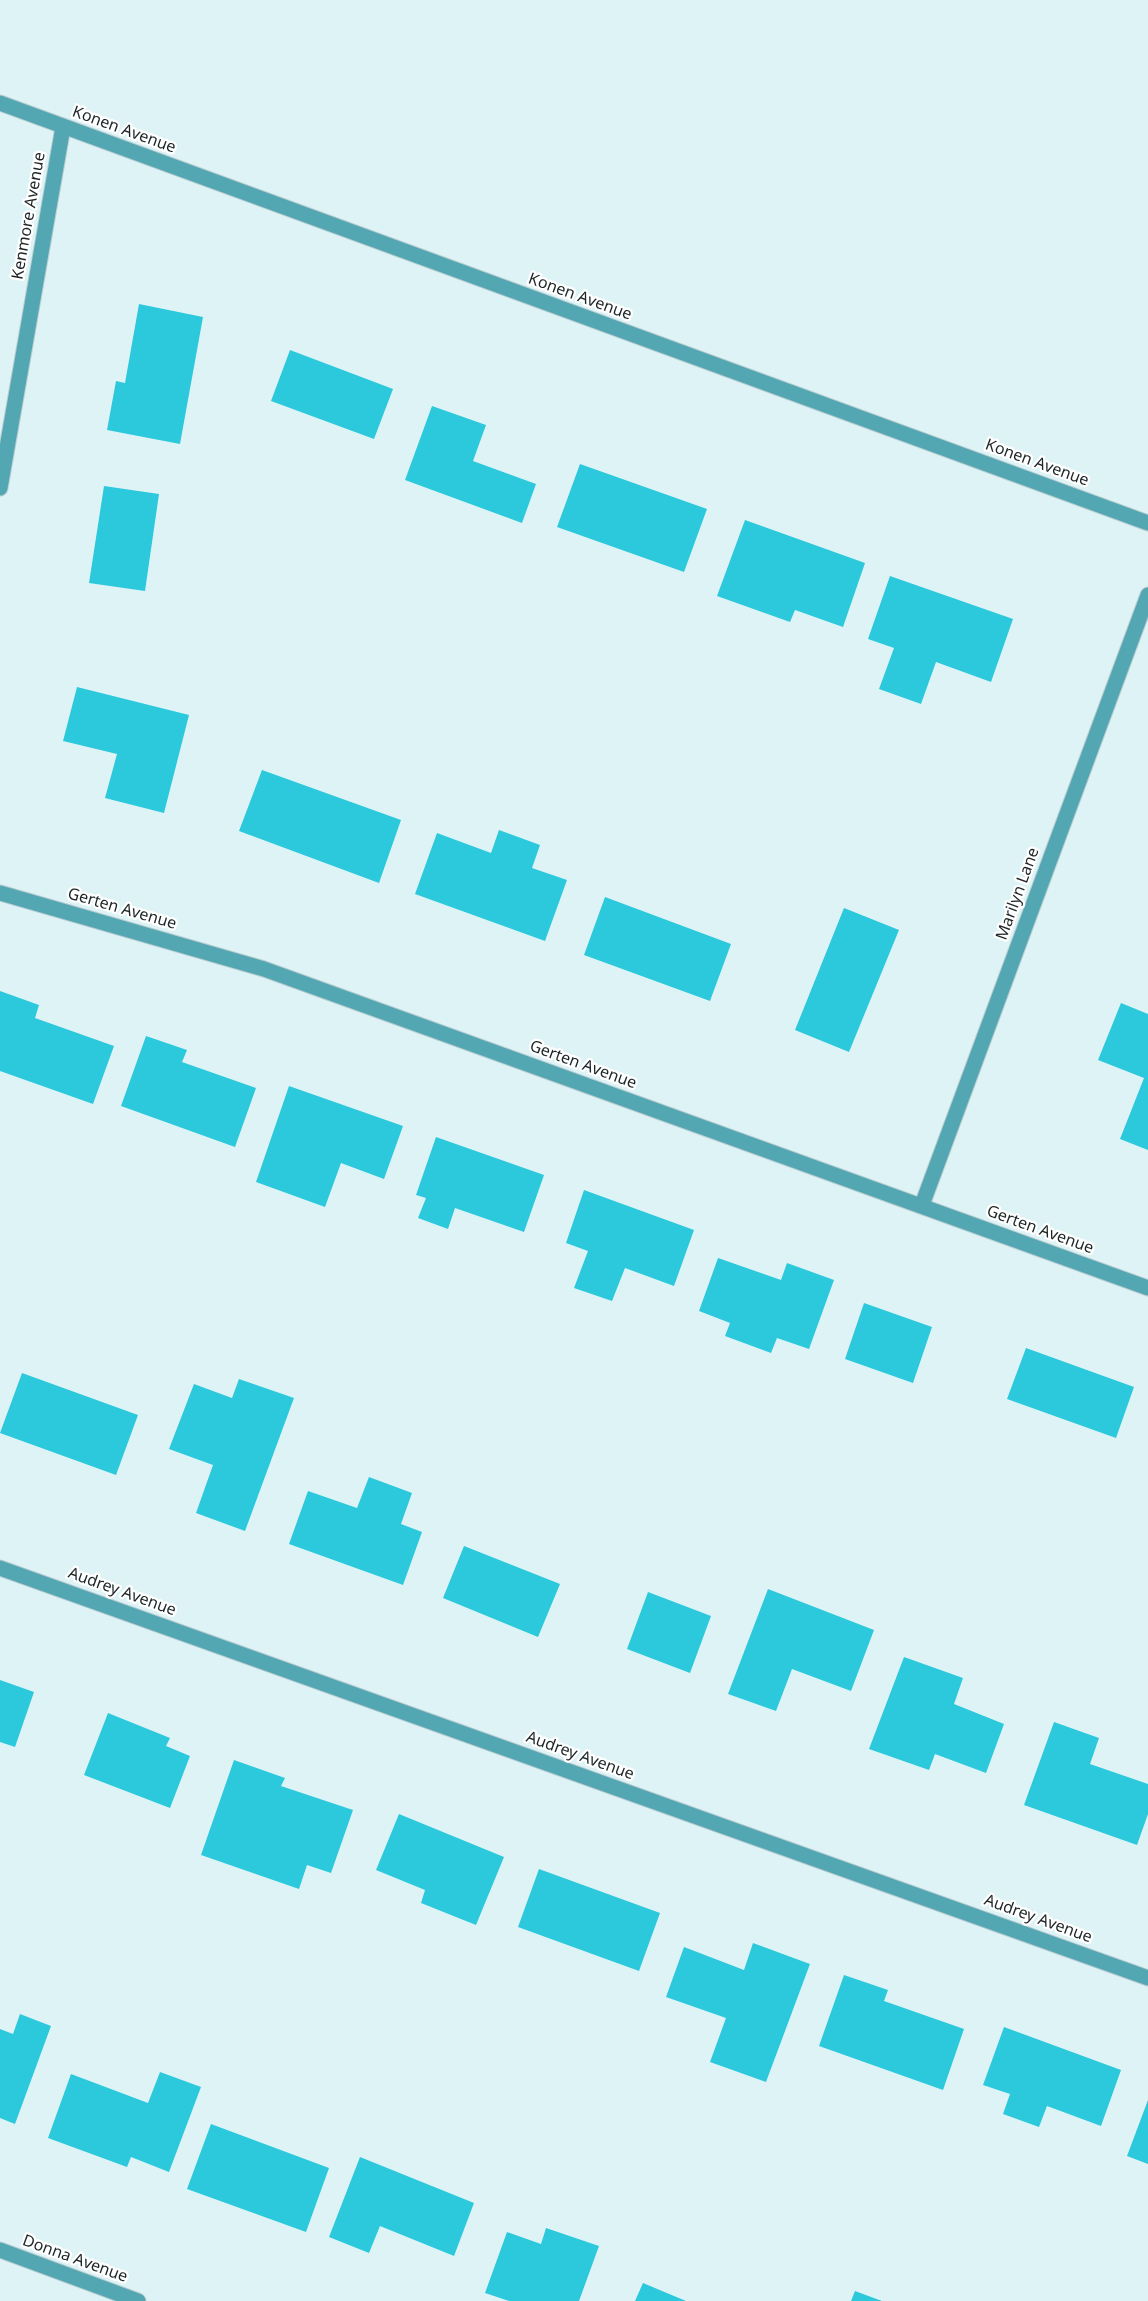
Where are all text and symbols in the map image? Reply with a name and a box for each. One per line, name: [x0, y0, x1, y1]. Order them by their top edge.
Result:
street label: Konen Avenue: [70, 102, 178, 158]
street label: Kenmore Avenue: [8, 151, 50, 281]
street label: Konen Avenue: [526, 269, 634, 325]
street label: Konen Avenue: [983, 435, 1091, 491]
street label: Marilyn Lane: [992, 845, 1044, 943]
street label: Gerten Avenue: [65, 884, 179, 934]
street label: Gerten Avenue: [527, 1037, 639, 1093]
street label: Gerten Avenue: [984, 1202, 1096, 1258]
street label: Audrey Avenue: [65, 1564, 179, 1620]
street label: Audrey Avenue: [523, 1728, 637, 1784]
street label: Audrey Avenue: [981, 1891, 1095, 1947]
street label: Donna Avenue: [20, 2231, 130, 2287]

